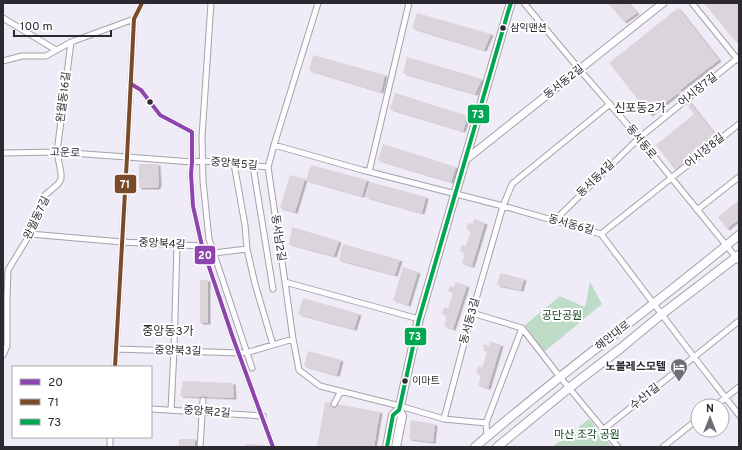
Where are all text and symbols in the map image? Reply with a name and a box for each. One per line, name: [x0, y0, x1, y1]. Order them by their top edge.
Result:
scale bar: [14, 12, 111, 38]
text: 100 m: [20, 19, 53, 35]
place label: 삼익맨션: [510, 22, 547, 35]
marker: 삼익맨션: [498, 23, 508, 33]
street label: 동서동2길: [541, 62, 587, 102]
street label: 어시장7길: [676, 70, 720, 110]
street label: 완월동16길: [54, 71, 74, 123]
unlabelled marker: [145, 97, 155, 107]
district label: 신포동2가: [614, 101, 666, 117]
line badge: 73: [467, 104, 490, 124]
text: 73: [472, 108, 484, 122]
street label: 동서동로: [623, 122, 659, 162]
street label: 어시장8길: [682, 131, 728, 171]
street label: 고운로: [50, 145, 80, 161]
street label: 중앙북5길: [210, 155, 258, 173]
street label: 동서동4길: [574, 158, 618, 200]
line badge: 71: [114, 174, 137, 194]
text: 71: [120, 178, 130, 192]
street label: 완월동7길: [21, 194, 53, 242]
street label: 동서동6길: [546, 212, 596, 238]
street label: 동서남2길: [268, 214, 288, 262]
street label: 중앙북4길: [138, 236, 186, 252]
line badge: 20: [194, 245, 216, 265]
text: 20: [198, 249, 212, 263]
street label: 동서동3길: [457, 296, 483, 346]
park label: 공단공원: [542, 309, 582, 323]
street label: 해안대로: [593, 318, 633, 354]
district label: 중앙동3가: [142, 324, 194, 340]
line badge: 73: [404, 327, 427, 346]
text: 73: [409, 330, 421, 344]
street label: 중앙북3길: [154, 343, 202, 359]
hotel icon: 노블레스모텔: [669, 357, 689, 382]
place label: 노블레스모텔: [605, 360, 666, 374]
legend: [12, 366, 152, 438]
text: 20: [48, 375, 63, 391]
place label: 이마트: [412, 375, 440, 388]
marker: 이마트: [400, 376, 410, 386]
street label: 수산1길: [627, 381, 663, 413]
text: 71: [48, 395, 59, 411]
north arrow: [690, 398, 730, 438]
text: N: [706, 402, 714, 416]
street label: 중앙북2길: [183, 403, 231, 421]
text: 73: [48, 415, 61, 431]
park label: 마산 조각 공원: [554, 428, 620, 442]

